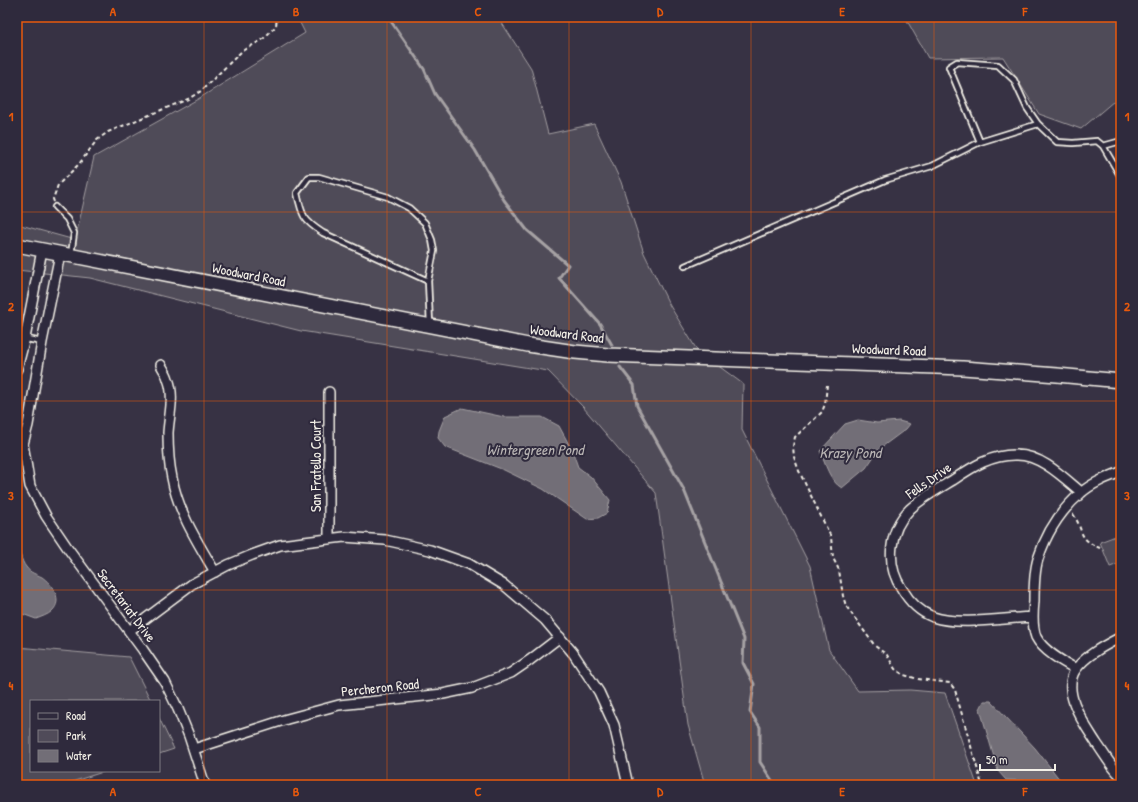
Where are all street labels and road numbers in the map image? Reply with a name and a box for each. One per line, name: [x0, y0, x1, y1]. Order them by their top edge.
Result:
street label: Woodward Road: [211, 258, 288, 291]
street label: Woodward Road: [529, 319, 606, 347]
street label: Woodward Road: [852, 338, 927, 360]
street label: San Fratello Court: [306, 420, 325, 512]
street label: Fells Drive: [901, 457, 955, 503]
street label: Secretariat Drive: [93, 565, 161, 646]
street label: Percheron Road: [340, 673, 420, 701]

